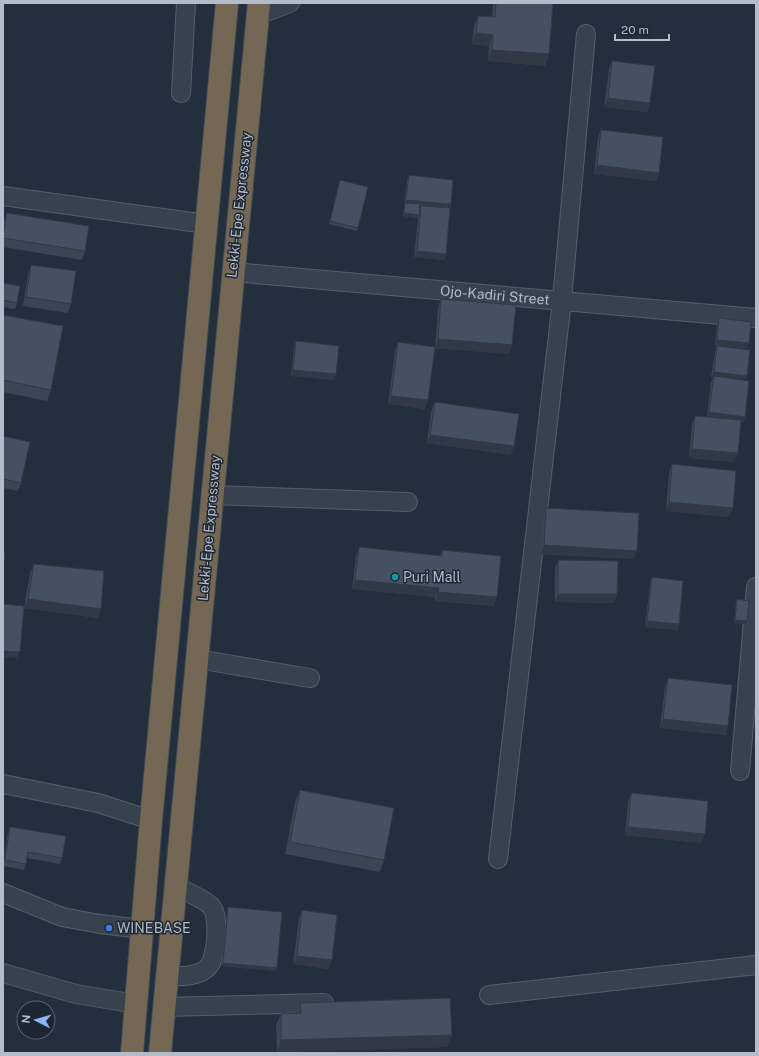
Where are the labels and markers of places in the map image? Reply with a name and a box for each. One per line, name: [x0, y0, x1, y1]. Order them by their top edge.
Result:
place label: Puri Mall: [403, 569, 461, 585]
marker: Puri Mall: [390, 572, 400, 582]
place label: WINEBASE: [117, 920, 191, 936]
marker: WINEBASE: [104, 923, 114, 933]

